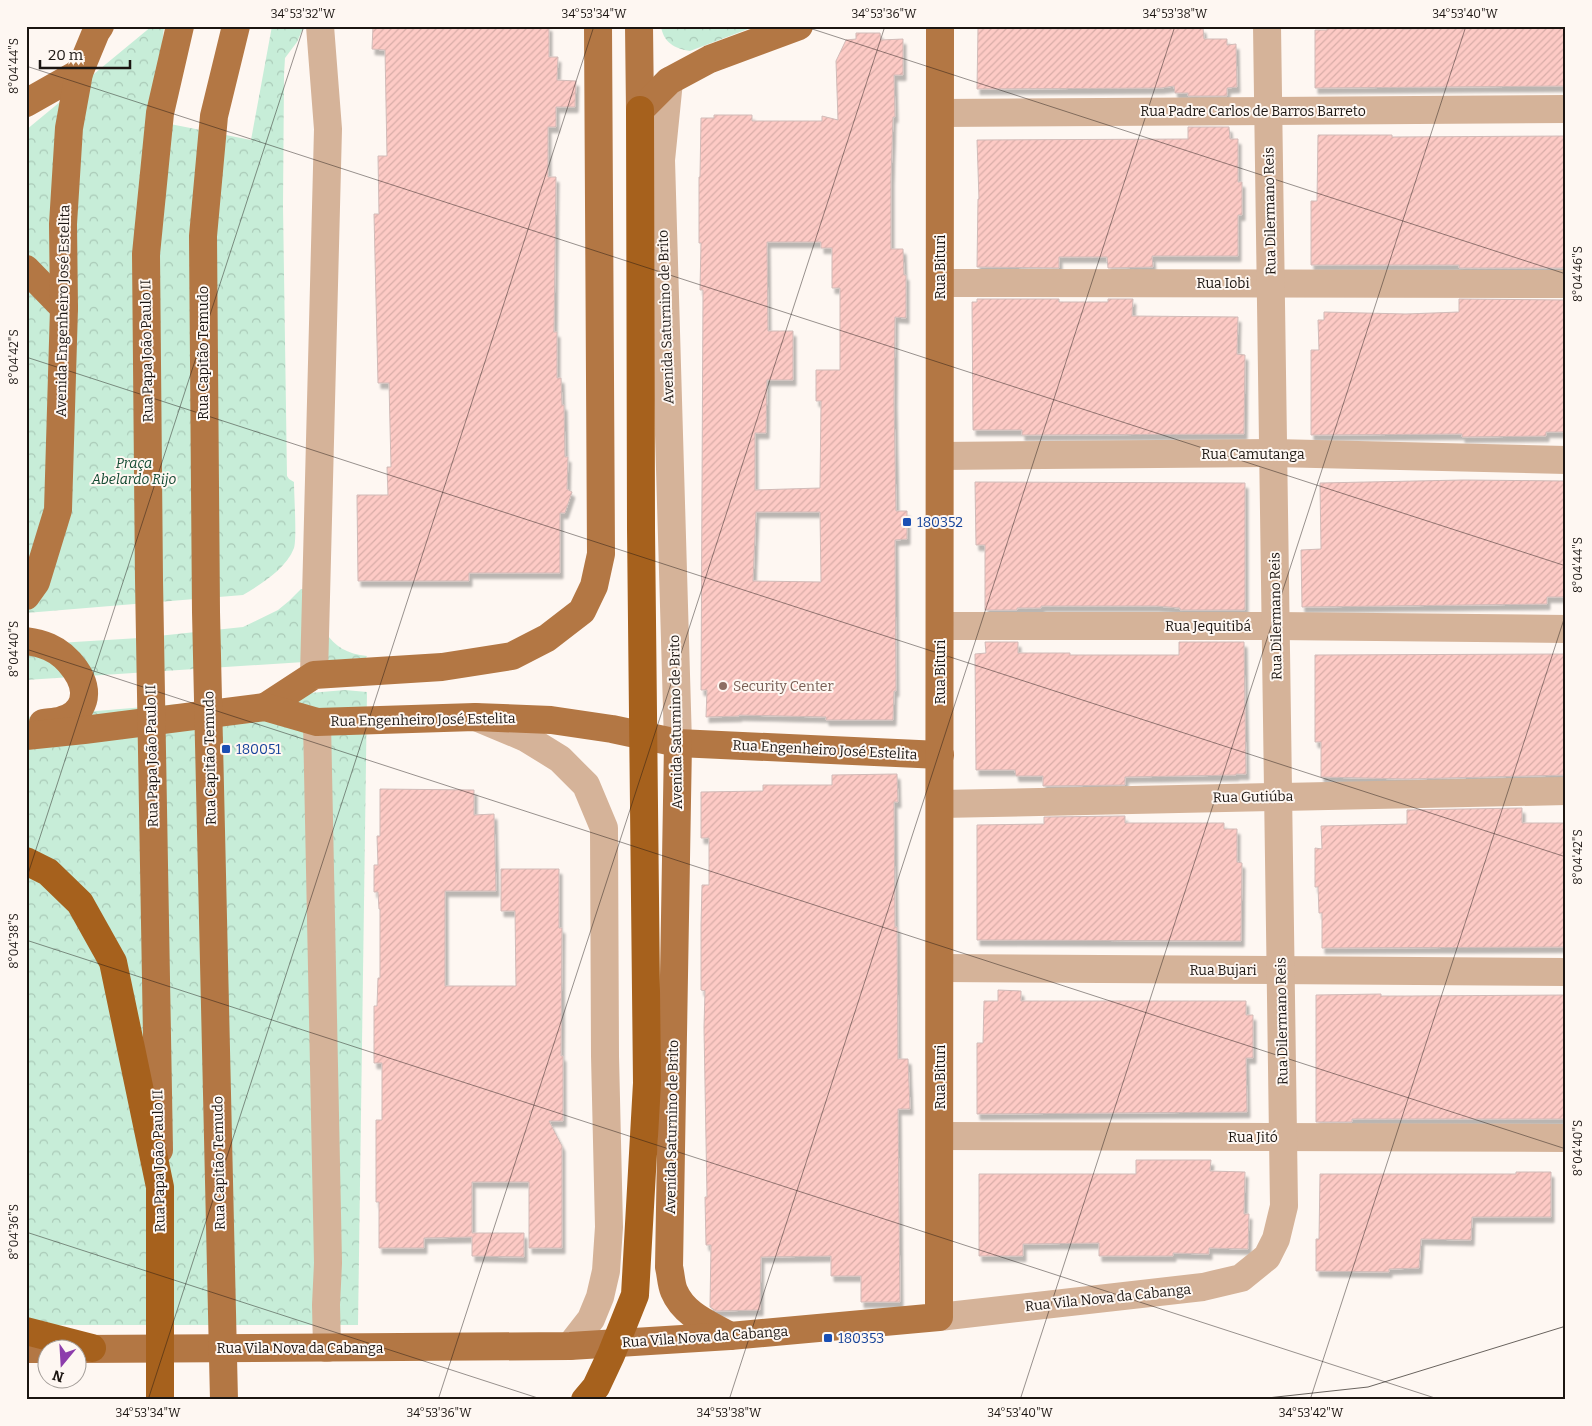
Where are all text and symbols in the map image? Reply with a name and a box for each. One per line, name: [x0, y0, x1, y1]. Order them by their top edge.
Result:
text: 34°53'32"W: [271, 7, 336, 21]
text: 34°53'34"W: [562, 7, 627, 21]
text: 34°53'36"W: [852, 7, 917, 21]
text: 34°53'38"W: [1143, 7, 1208, 21]
text: 34°53'40"W: [1432, 7, 1499, 21]
text: 8°04'44"S: [7, 38, 21, 94]
scale bar: [40, 38, 130, 70]
text: 20 m: [48, 46, 84, 64]
street label: Rua Padre Carlos de Barros Barreto: [1140, 103, 1366, 120]
street label: Rua Dilermano Reis: [1260, 147, 1280, 275]
street label: Avenida Engenheiro José Estelita: [53, 204, 73, 417]
street label: Avenida Saturnino de Brito: [654, 230, 678, 404]
street label: Rua Bituri: [932, 235, 949, 299]
text: 8°04'46"S: [1571, 246, 1585, 302]
street label: Rua Iobi: [1196, 275, 1250, 292]
street label: Rua Papa João Paulo II: [137, 279, 157, 422]
street label: Rua Capitão Temudo: [195, 286, 212, 420]
text: 8°04'42"S: [7, 329, 21, 385]
street label: Rua Camutanga: [1201, 446, 1305, 463]
park label: Praça Abelardo Rijo: [91, 455, 177, 488]
place label: 180352: [917, 514, 963, 531]
marker: 180352: [901, 516, 913, 528]
text: 8°04'44"S: [1571, 537, 1585, 593]
street label: Rua Dilermano Reis: [1266, 552, 1286, 680]
street label: Rua Jequitibá: [1165, 618, 1251, 635]
text: 8°04'40"S: [7, 621, 21, 677]
street label: Avenida Saturnino de Brito: [666, 635, 686, 809]
street label: Rua Bituri: [932, 640, 949, 704]
place label: Security Center: [733, 678, 834, 695]
marker: Security Center: [717, 680, 729, 692]
street label: Rua Papa João Paulo II: [142, 684, 162, 827]
street label: Rua Capitão Temudo: [200, 691, 220, 825]
street label: Rua Engenheiro José Estelita: [330, 710, 516, 730]
street label: Rua Engenheiro José Estelita: [732, 737, 918, 763]
place label: 180051: [236, 741, 281, 758]
marker: 180051: [220, 743, 232, 755]
street label: Rua Gutiúba: [1213, 788, 1294, 806]
text: 8°04'42"S: [1571, 829, 1585, 885]
text: 8°04'38"S: [7, 913, 21, 969]
street label: Rua Dilermano Reis: [1272, 957, 1292, 1085]
street label: Rua Bujari: [1189, 962, 1257, 979]
street label: Avenida Saturnino de Brito: [662, 1040, 682, 1214]
street label: Rua Bituri: [932, 1045, 949, 1109]
street label: Rua Papa João Paulo II: [149, 1089, 169, 1232]
street label: Rua Capitão Temudo: [209, 1096, 229, 1230]
text: 8°04'40"S: [1571, 1120, 1585, 1176]
street label: Rua Jitó: [1228, 1129, 1278, 1146]
text: 8°04'36"S: [7, 1204, 21, 1260]
street label: Rua Vila Nova da Cabanga: [1024, 1281, 1192, 1315]
street label: Rua Vila Nova da Cabanga: [621, 1323, 789, 1351]
place label: 180353: [838, 1330, 884, 1347]
marker: 180353: [822, 1332, 834, 1344]
north arrow: [38, 1338, 88, 1388]
street label: Rua Vila Nova da Cabanga: [217, 1340, 384, 1357]
text: N: [50, 1366, 66, 1386]
text: 34°53'34"W: [116, 1406, 181, 1420]
text: 34°53'36"W: [407, 1406, 472, 1420]
text: 34°53'38"W: [697, 1406, 762, 1420]
text: 34°53'40"W: [987, 1406, 1054, 1420]
text: 34°53'42"W: [1279, 1406, 1344, 1420]

